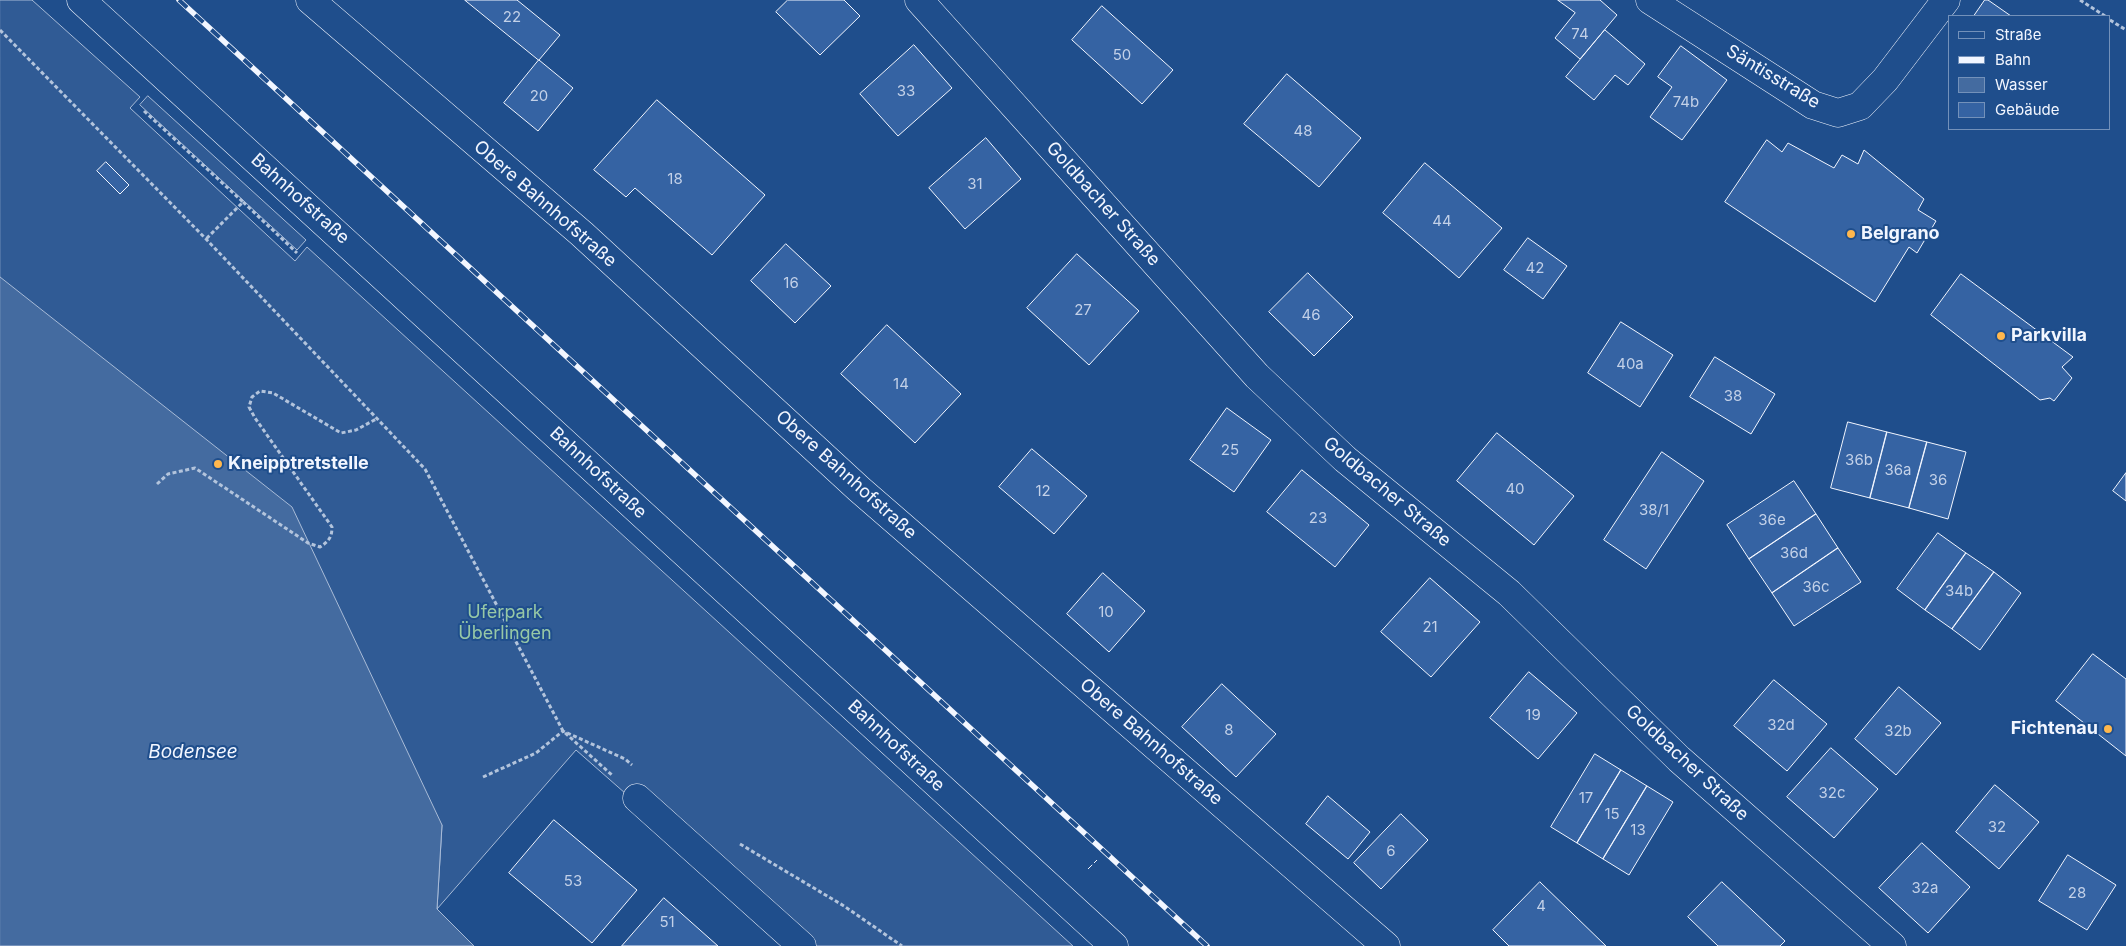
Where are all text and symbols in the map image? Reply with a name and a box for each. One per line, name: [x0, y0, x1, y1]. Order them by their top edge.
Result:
house number: 22: [503, 8, 521, 26]
legend: [1948, 15, 2111, 130]
house number: 74: [1571, 25, 1589, 43]
text: Straße: [1995, 25, 2042, 44]
street label: Säntisstraße: [1722, 40, 1824, 114]
house number: 50: [1113, 46, 1131, 64]
text: Bahn: [1995, 50, 2031, 69]
text: Wasser: [1995, 75, 2048, 94]
house number: 33: [897, 82, 915, 100]
house number: 20: [530, 87, 548, 105]
house number: 74b: [1673, 93, 1699, 111]
text: Gebäude: [1995, 100, 2060, 119]
house number: 48: [1294, 122, 1312, 140]
street label: Obere Bahnhofstraße: [469, 136, 621, 272]
street label: Goldbacher Straße: [1041, 137, 1165, 271]
street label: Bahnhofstraße: [246, 149, 354, 249]
house number: 18: [667, 170, 683, 188]
house number: 31: [967, 175, 983, 193]
house number: 44: [1432, 212, 1452, 230]
place label: Belgrano: [1861, 223, 1940, 245]
marker: Belgrano: [1845, 228, 1857, 240]
house number: 42: [1526, 259, 1544, 277]
house number: 16: [783, 274, 799, 292]
house number: 27: [1074, 301, 1092, 319]
house number: 46: [1302, 306, 1320, 324]
place label: Parkvilla: [2011, 325, 2087, 347]
marker: Parkvilla: [1995, 330, 2007, 342]
house number: 40a: [1616, 355, 1644, 373]
house number: 14: [893, 375, 909, 393]
house number: 38: [1724, 387, 1742, 405]
street label: Obere Bahnhofstraße: [771, 406, 921, 544]
street label: Bahnhofstraße: [545, 423, 651, 523]
street label: Goldbacher Straße: [1319, 432, 1455, 552]
house number: 25: [1221, 441, 1239, 459]
house number: 36b: [1845, 451, 1873, 469]
place label: Kneipptretstelle: [228, 453, 369, 475]
marker: Kneipptretstelle: [212, 458, 224, 470]
house number: 36a: [1885, 461, 1911, 479]
house number: 36: [1929, 471, 1947, 489]
house number: 40: [1505, 480, 1525, 498]
house number: 12: [1035, 482, 1051, 500]
house number: 38/1: [1639, 501, 1669, 519]
house number: 23: [1309, 509, 1327, 527]
house number: 36e: [1758, 511, 1786, 529]
house number: 36d: [1780, 544, 1808, 562]
house number: 36c: [1802, 578, 1830, 596]
house number: 34b: [1945, 582, 1973, 600]
park label: Uferpark Überlingen: [458, 602, 552, 644]
house number: 10: [1098, 603, 1114, 621]
house number: 21: [1422, 618, 1438, 636]
street label: Obere Bahnhofstraße: [1075, 674, 1227, 810]
street label: Bahnhofstraße: [843, 696, 949, 796]
street label: Goldbacher Straße: [1621, 701, 1753, 825]
house number: 19: [1525, 706, 1541, 724]
house number: 32d: [1767, 716, 1795, 734]
place label: Fichtenau: [2011, 718, 2098, 740]
house number: 8: [1224, 721, 1234, 739]
house number: 32b: [1884, 722, 1912, 740]
marker: Fichtenau: [2102, 723, 2114, 735]
water label: Bodensee: [148, 741, 238, 763]
house number: 32c: [1819, 784, 1845, 802]
house number: 17: [1579, 789, 1593, 807]
house number: 15: [1604, 805, 1620, 823]
house number: 32: [1988, 818, 2006, 836]
house number: 13: [1630, 821, 1646, 839]
house number: 6: [1386, 842, 1396, 860]
house number: 53: [564, 872, 582, 890]
house number: 32a: [1912, 879, 1938, 897]
house number: 28: [2068, 884, 2086, 902]
house number: 4: [1536, 897, 1546, 915]
house number: 51: [659, 913, 675, 931]

